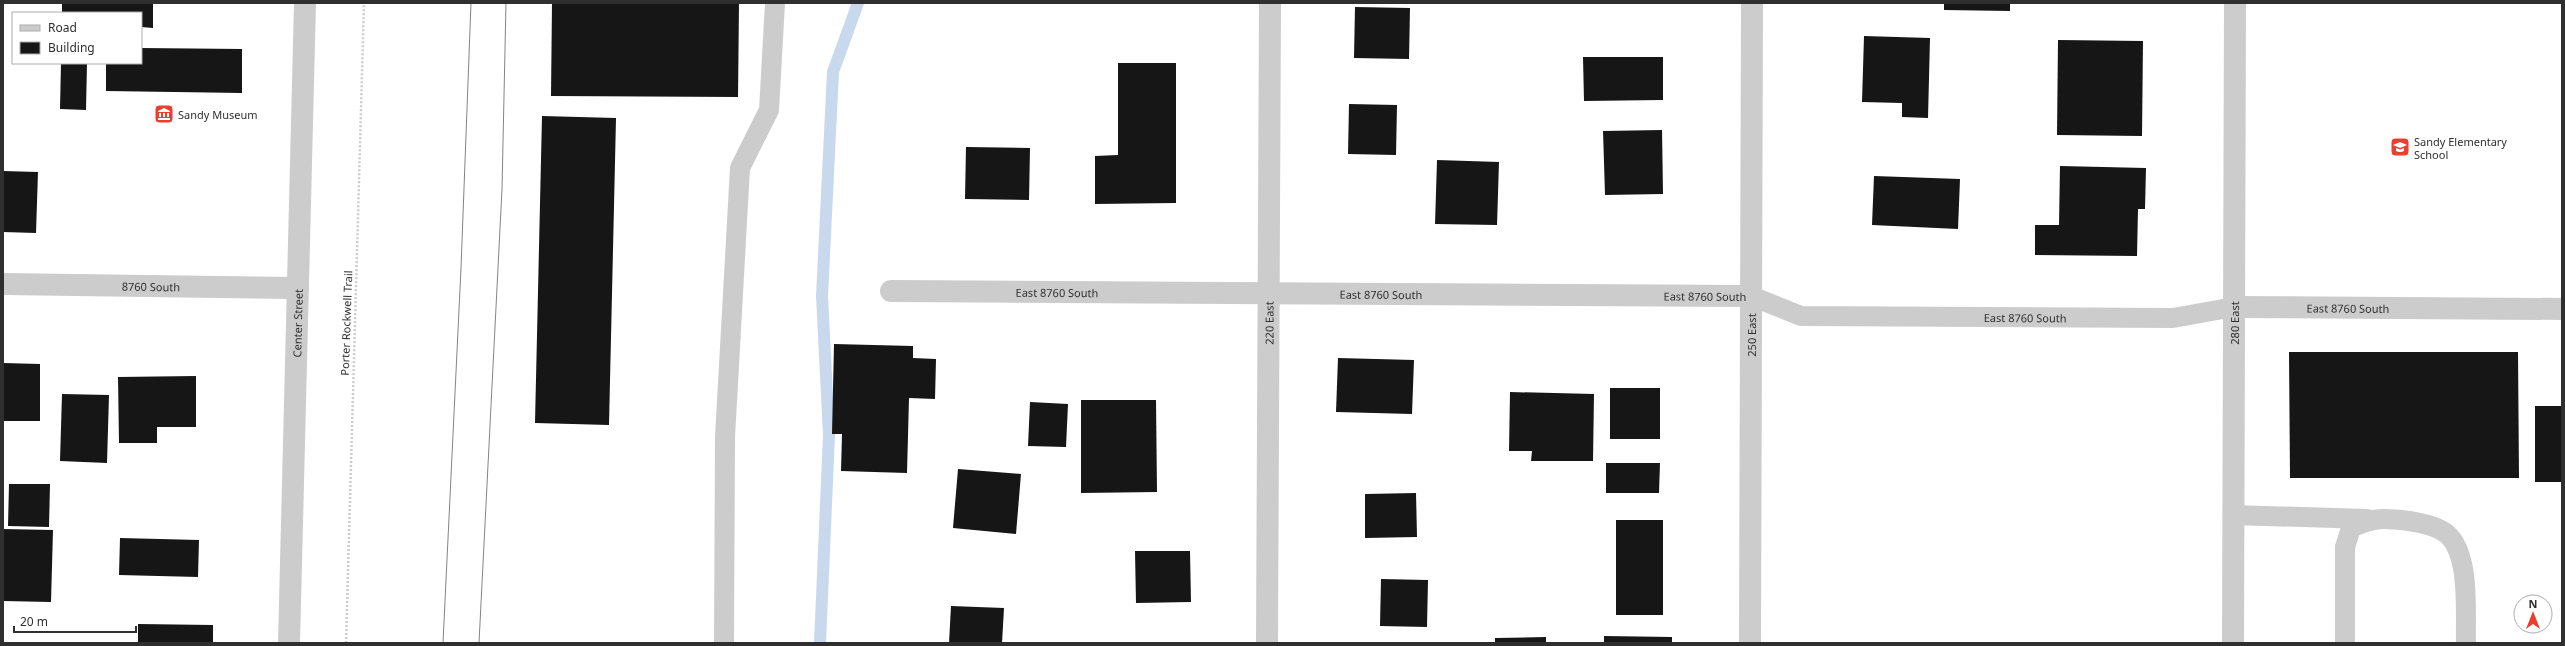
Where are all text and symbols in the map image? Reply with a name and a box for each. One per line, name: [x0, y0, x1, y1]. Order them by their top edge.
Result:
legend: [12, 12, 142, 64]
text: Road: [48, 19, 77, 36]
text: Building: [48, 39, 95, 56]
museum icon: Sandy Museum: [153, 103, 175, 125]
place label: Sandy Museum: [178, 107, 258, 122]
place label: Sandy Elementary School: [2414, 134, 2507, 162]
school or university icon: Sandy Elementary School: [2389, 136, 2411, 158]
street label: Porter Rockwell Trail: [337, 270, 355, 376]
street label: 8760 South: [122, 278, 180, 294]
street label: East 8760 South: [1016, 284, 1098, 300]
street label: East 8760 South: [1340, 286, 1422, 302]
street label: East 8760 South: [1664, 288, 1746, 303]
street label: Center Street: [289, 289, 305, 357]
street label: East 8760 South: [2307, 300, 2389, 315]
street label: 220 East: [1261, 301, 1276, 345]
street label: 280 East: [2226, 301, 2242, 345]
street label: East 8760 South: [1984, 309, 2067, 325]
street label: 250 East: [1743, 313, 1759, 357]
north arrow: [2513, 594, 2553, 634]
text: N: [2529, 596, 2537, 611]
scale bar: [14, 608, 136, 634]
text: 20 m: [20, 613, 48, 630]

